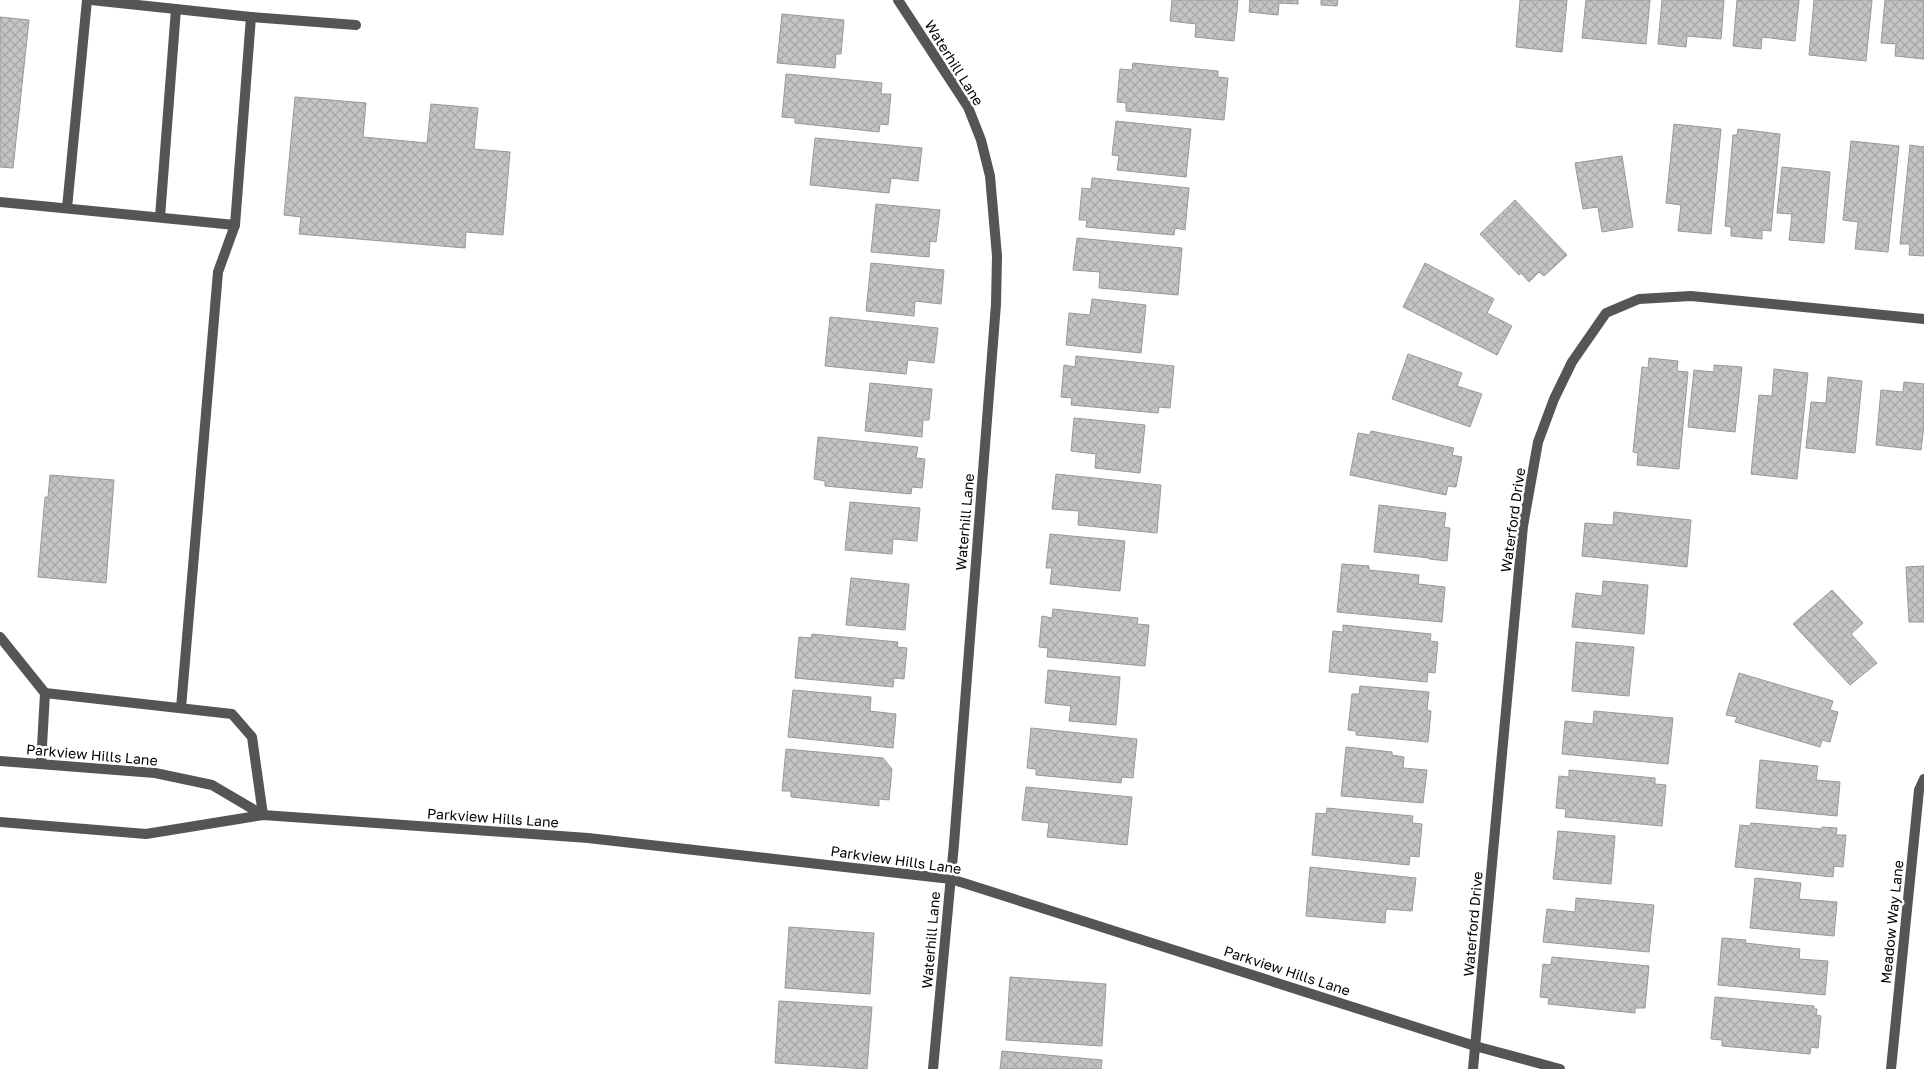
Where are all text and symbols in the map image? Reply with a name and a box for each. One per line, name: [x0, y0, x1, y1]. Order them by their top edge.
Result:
street label: Waterhill Lane: [921, 17, 987, 109]
street label: Waterford Drive: [1497, 466, 1528, 573]
street label: Waterhill Lane: [952, 473, 977, 571]
street label: Parkview Hills Lane: [26, 740, 158, 769]
street label: Parkview Hills Lane: [427, 804, 559, 831]
street label: Parkview Hills Lane: [830, 842, 963, 877]
street label: Meadow Way Lane: [1877, 859, 1906, 985]
street label: Waterford Drive: [1459, 871, 1486, 977]
street label: Waterhill Lane: [918, 891, 943, 989]
street label: Parkview Hills Lane: [1222, 942, 1353, 999]

